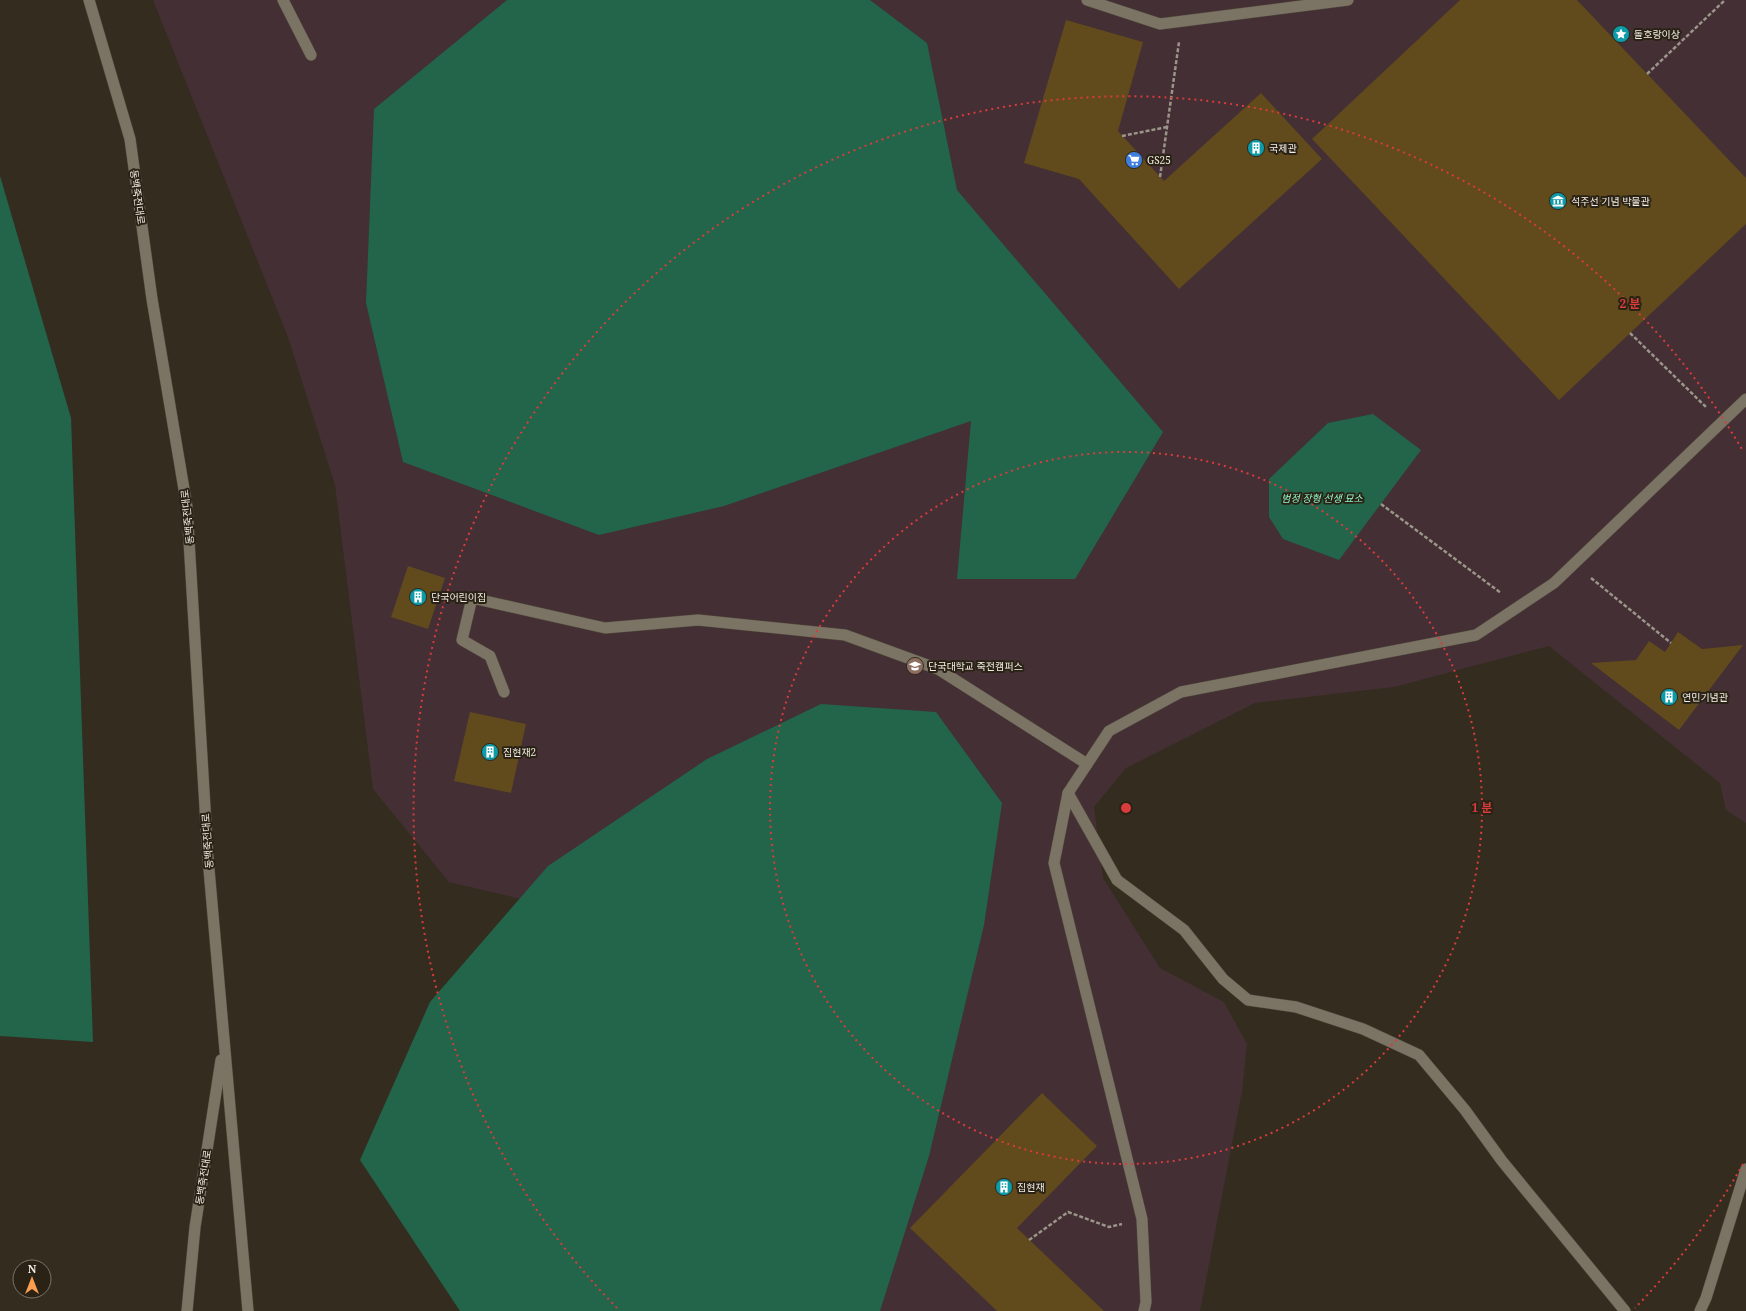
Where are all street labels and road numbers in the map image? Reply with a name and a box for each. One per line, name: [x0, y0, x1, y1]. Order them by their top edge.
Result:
street label: 동백죽전대로: [127, 169, 149, 225]
street label: 동백죽전대로: [177, 489, 197, 545]
street label: 동백죽전대로: [198, 813, 216, 869]
street label: 동백죽전대로: [192, 1149, 214, 1205]

